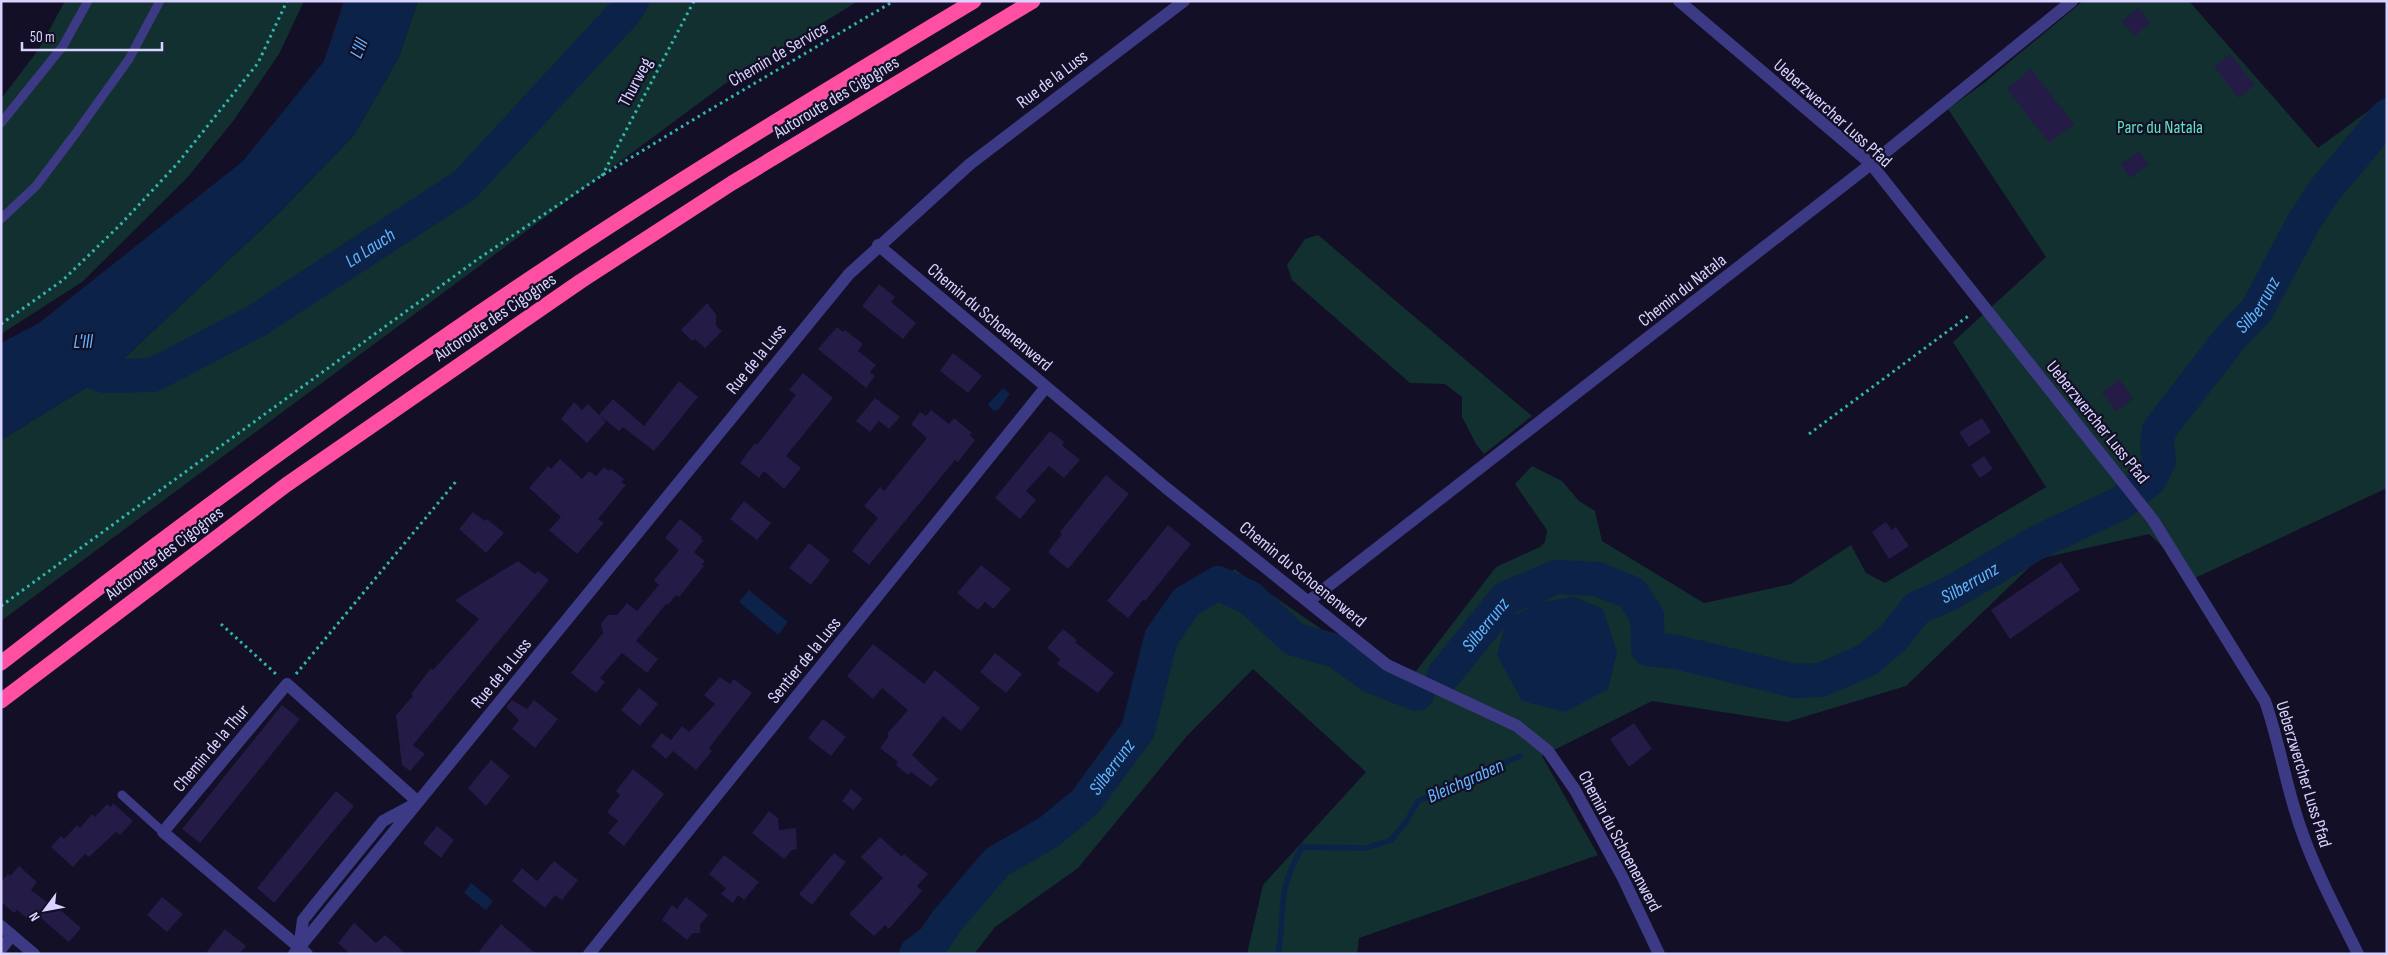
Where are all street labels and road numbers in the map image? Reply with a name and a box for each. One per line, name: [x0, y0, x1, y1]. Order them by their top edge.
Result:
street label: Chemin de Service: [725, 17, 832, 91]
street label: Rue de la Luss: [1013, 46, 1092, 113]
street label: Autoroute des Cigognes: [769, 52, 903, 144]
street label: Thurweg: [614, 54, 657, 110]
street label: Ueberzwercher Luss Pfad: [1769, 55, 1896, 172]
street label: Chemin du Natala: [1634, 250, 1730, 331]
street label: Chemin du Schoenenwerd: [923, 259, 1056, 376]
street label: Autoroute des Cigognes: [429, 269, 560, 367]
street label: Rue de la Luss: [722, 320, 791, 398]
street label: Ueberzwercher Luss Pfad: [2042, 357, 2154, 488]
street label: Autoroute des Cigognes: [100, 502, 228, 605]
street label: Chemin du Schoenenwerd: [1235, 517, 1370, 632]
street label: Sentier de la Luss: [763, 613, 845, 708]
street label: Rue de la Luss: [467, 634, 536, 712]
street label: Ueberzwercher Luss Pfad: [2271, 699, 2336, 850]
street label: Chemin de la Thur: [169, 700, 254, 796]
street label: Chemin du Schoenenwerd: [1574, 767, 1666, 915]

